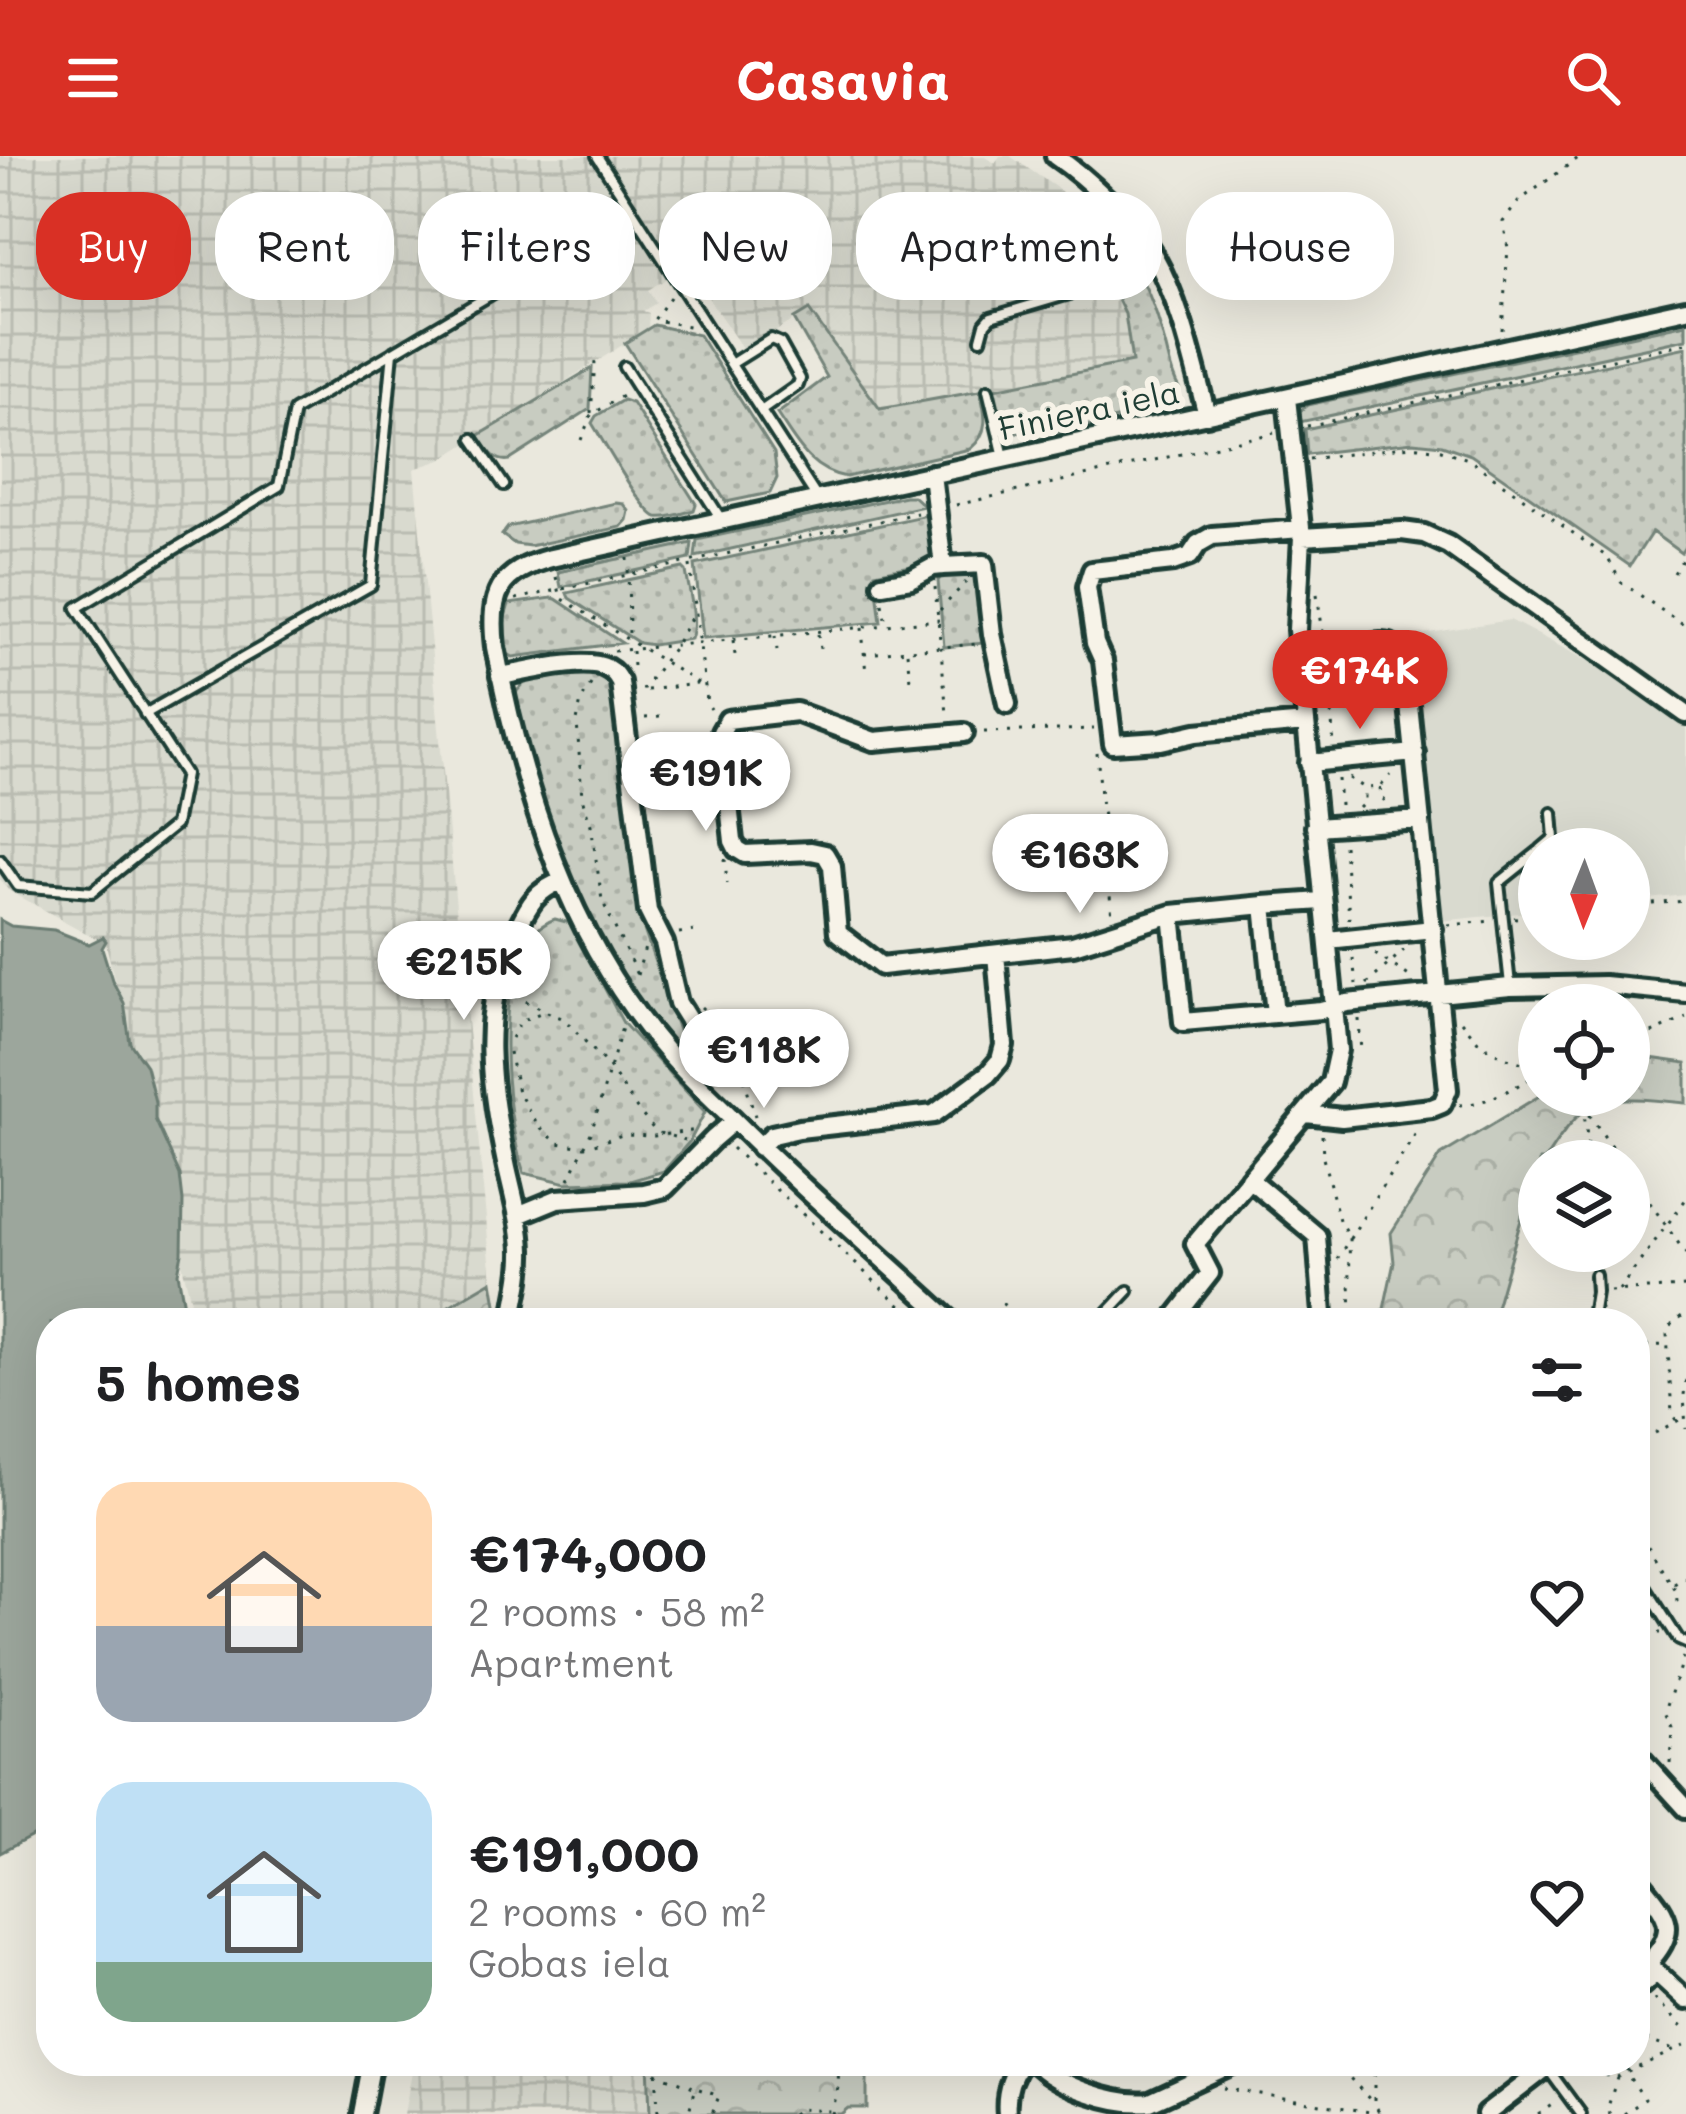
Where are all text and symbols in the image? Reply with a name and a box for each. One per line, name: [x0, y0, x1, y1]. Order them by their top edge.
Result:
text: Casavia: [736, 43, 950, 114]
icon: menu: [60, 45, 126, 111]
icon: search: [1560, 45, 1626, 111]
chip: Buy: [36, 192, 191, 300]
chip: Rent: [215, 192, 394, 300]
chip: Filters: [418, 192, 635, 300]
chip: New: [659, 192, 832, 300]
chip: Apartment: [856, 192, 1162, 300]
chip: House: [1186, 192, 1394, 300]
street label: Finiera iela: [994, 368, 1183, 449]
pin: €174K: [1276, 630, 1444, 732]
text: €174K: [1299, 643, 1421, 694]
pin: €191K: [622, 732, 790, 834]
text: €191K: [648, 745, 764, 796]
pin: €163K: [996, 814, 1164, 916]
text: €163K: [1019, 827, 1141, 878]
north arrow: [1518, 828, 1650, 960]
map controls: [1518, 828, 1650, 1272]
pin: €215K: [380, 921, 548, 1023]
text: €215K: [404, 934, 524, 985]
button: locate: [1518, 984, 1650, 1116]
pin: €118K: [680, 1009, 848, 1111]
text: €118K: [706, 1022, 822, 1073]
button: layers: [1518, 1140, 1650, 1272]
text: 5 homes: [96, 1347, 301, 1414]
icon: filters: [1524, 1347, 1590, 1413]
text: €174,000: [468, 1518, 707, 1585]
icon: home: [192, 1530, 336, 1674]
icon: heart: [1524, 1569, 1590, 1635]
text: 2 rooms · 58 m²: [468, 1585, 765, 1636]
text: Apartment: [468, 1636, 674, 1687]
text: €191,000: [468, 1818, 699, 1885]
icon: home: [192, 1830, 336, 1974]
icon: heart: [1524, 1869, 1590, 1935]
text: 2 rooms · 60 m²: [468, 1885, 766, 1936]
text: Gobas iela: [468, 1936, 671, 1987]

